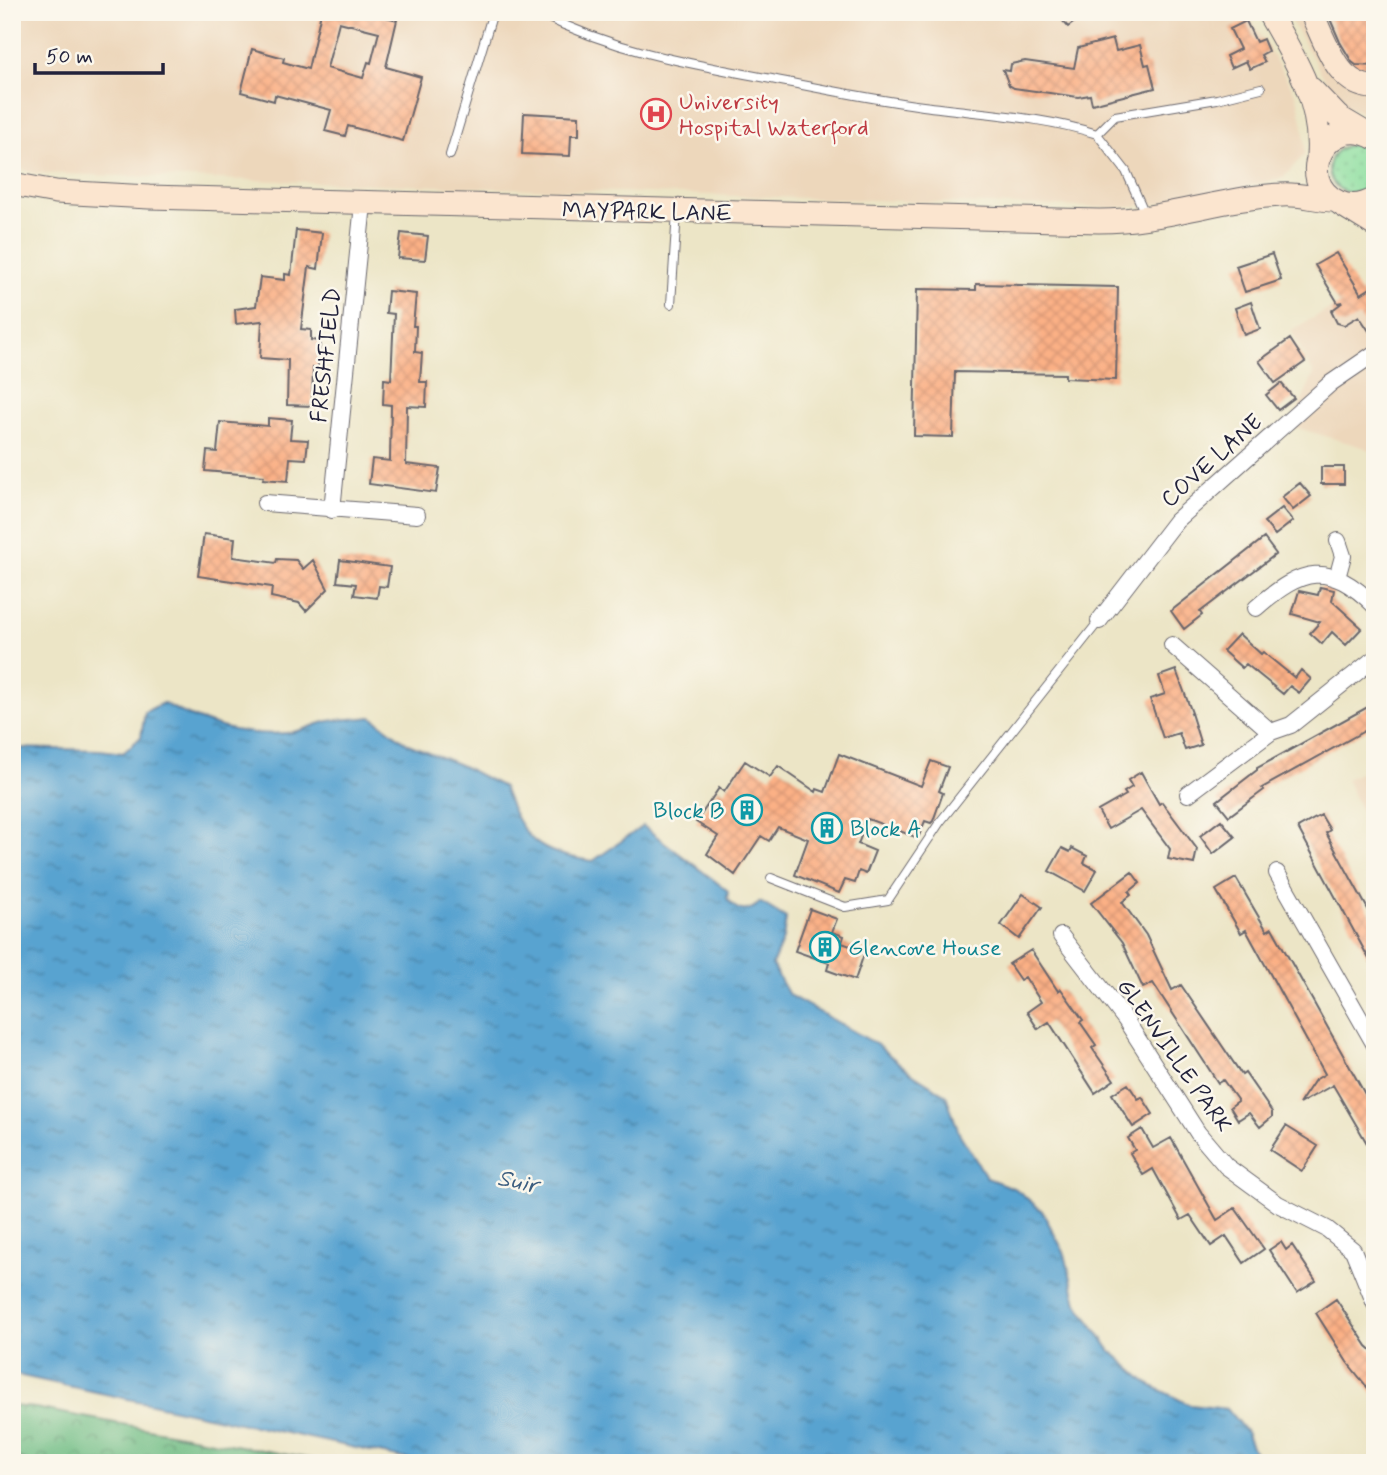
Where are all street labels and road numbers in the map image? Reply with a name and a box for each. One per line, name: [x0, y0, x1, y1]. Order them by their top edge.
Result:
street label: MAYPARK LANE: [562, 197, 732, 229]
street label: FRESHFIELD: [305, 286, 349, 424]
street label: COVE LANE: [1155, 408, 1269, 515]
street label: GLENVILLE PARK: [1109, 973, 1238, 1139]

